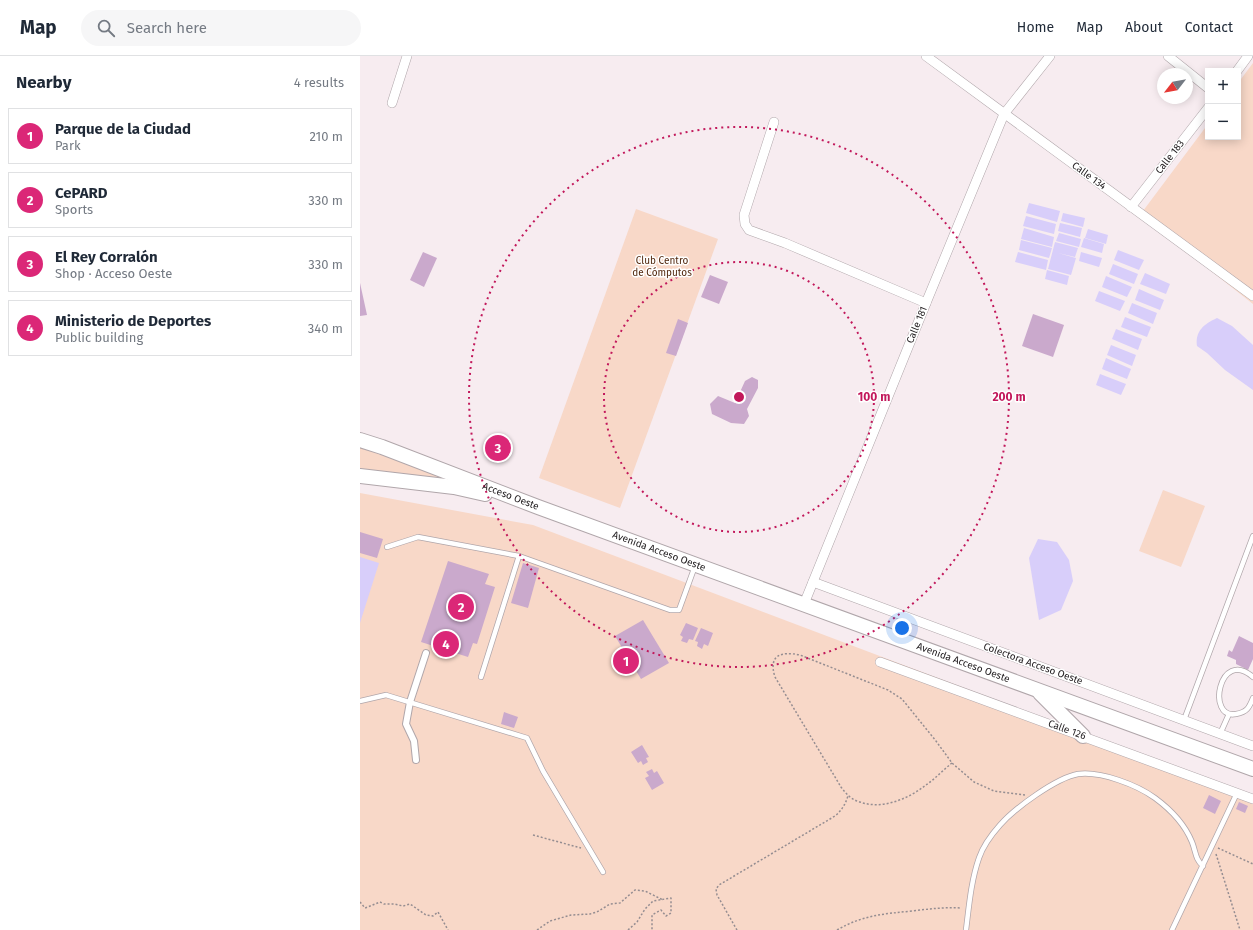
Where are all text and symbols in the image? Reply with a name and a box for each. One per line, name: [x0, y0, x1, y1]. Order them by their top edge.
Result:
search box: [81, 10, 361, 46]
text: Map: [20, 16, 57, 39]
icon: search: [95, 17, 117, 39]
text: Search here: [127, 19, 207, 37]
text: Home: [1017, 19, 1054, 36]
text: Map: [1076, 19, 1103, 36]
text: About: [1125, 19, 1163, 36]
text: Contact: [1185, 19, 1233, 36]
north arrow: [1157, 68, 1193, 104]
map controls: [1205, 68, 1241, 140]
button: +: [1205, 68, 1241, 104]
text: Nearby: [16, 72, 71, 93]
text: 4 results: [294, 75, 344, 90]
button: −: [1205, 104, 1241, 140]
text: Parque de la Ciudad: [55, 120, 191, 138]
text: 1: [27, 129, 33, 144]
text: 210 m: [309, 129, 343, 144]
text: Park: [55, 138, 81, 153]
street label: Calle 183: [1153, 138, 1187, 176]
street label: Calle 134: [1070, 160, 1109, 193]
text: CePARD: [55, 184, 108, 202]
text: 2: [27, 193, 33, 208]
text: 330 m: [308, 193, 343, 208]
text: Sports: [55, 202, 93, 217]
text: El Rey Corralón: [55, 248, 158, 266]
park label: Club Centro de Cómputos: [632, 255, 692, 279]
text: 3: [27, 257, 33, 272]
text: 330 m: [308, 257, 343, 272]
text: Shop · Acceso Oeste: [55, 266, 172, 281]
street label: Calle 181: [904, 305, 930, 345]
text: Ministerio de Deportes: [55, 312, 211, 330]
text: 4: [26, 321, 34, 336]
text: 340 m: [308, 321, 343, 336]
text: Public building: [55, 330, 143, 345]
centre of rings: [732, 390, 746, 404]
text: 100 m: [858, 390, 890, 404]
text: 200 m: [992, 390, 1026, 404]
pin: 3: [485, 433, 511, 463]
street label: Acceso Oeste: [481, 480, 541, 513]
street label: Avenida Acceso Oeste: [611, 529, 707, 574]
pin: 2: [448, 592, 474, 622]
your location: [892, 618, 912, 638]
pin: 4: [433, 629, 459, 659]
street label: Avenida Acceso Oeste: [915, 640, 1011, 685]
street label: Colectora Acceso Oeste: [982, 640, 1084, 688]
pin: 1: [613, 646, 639, 676]
street label: Calle 126: [1046, 718, 1088, 742]

